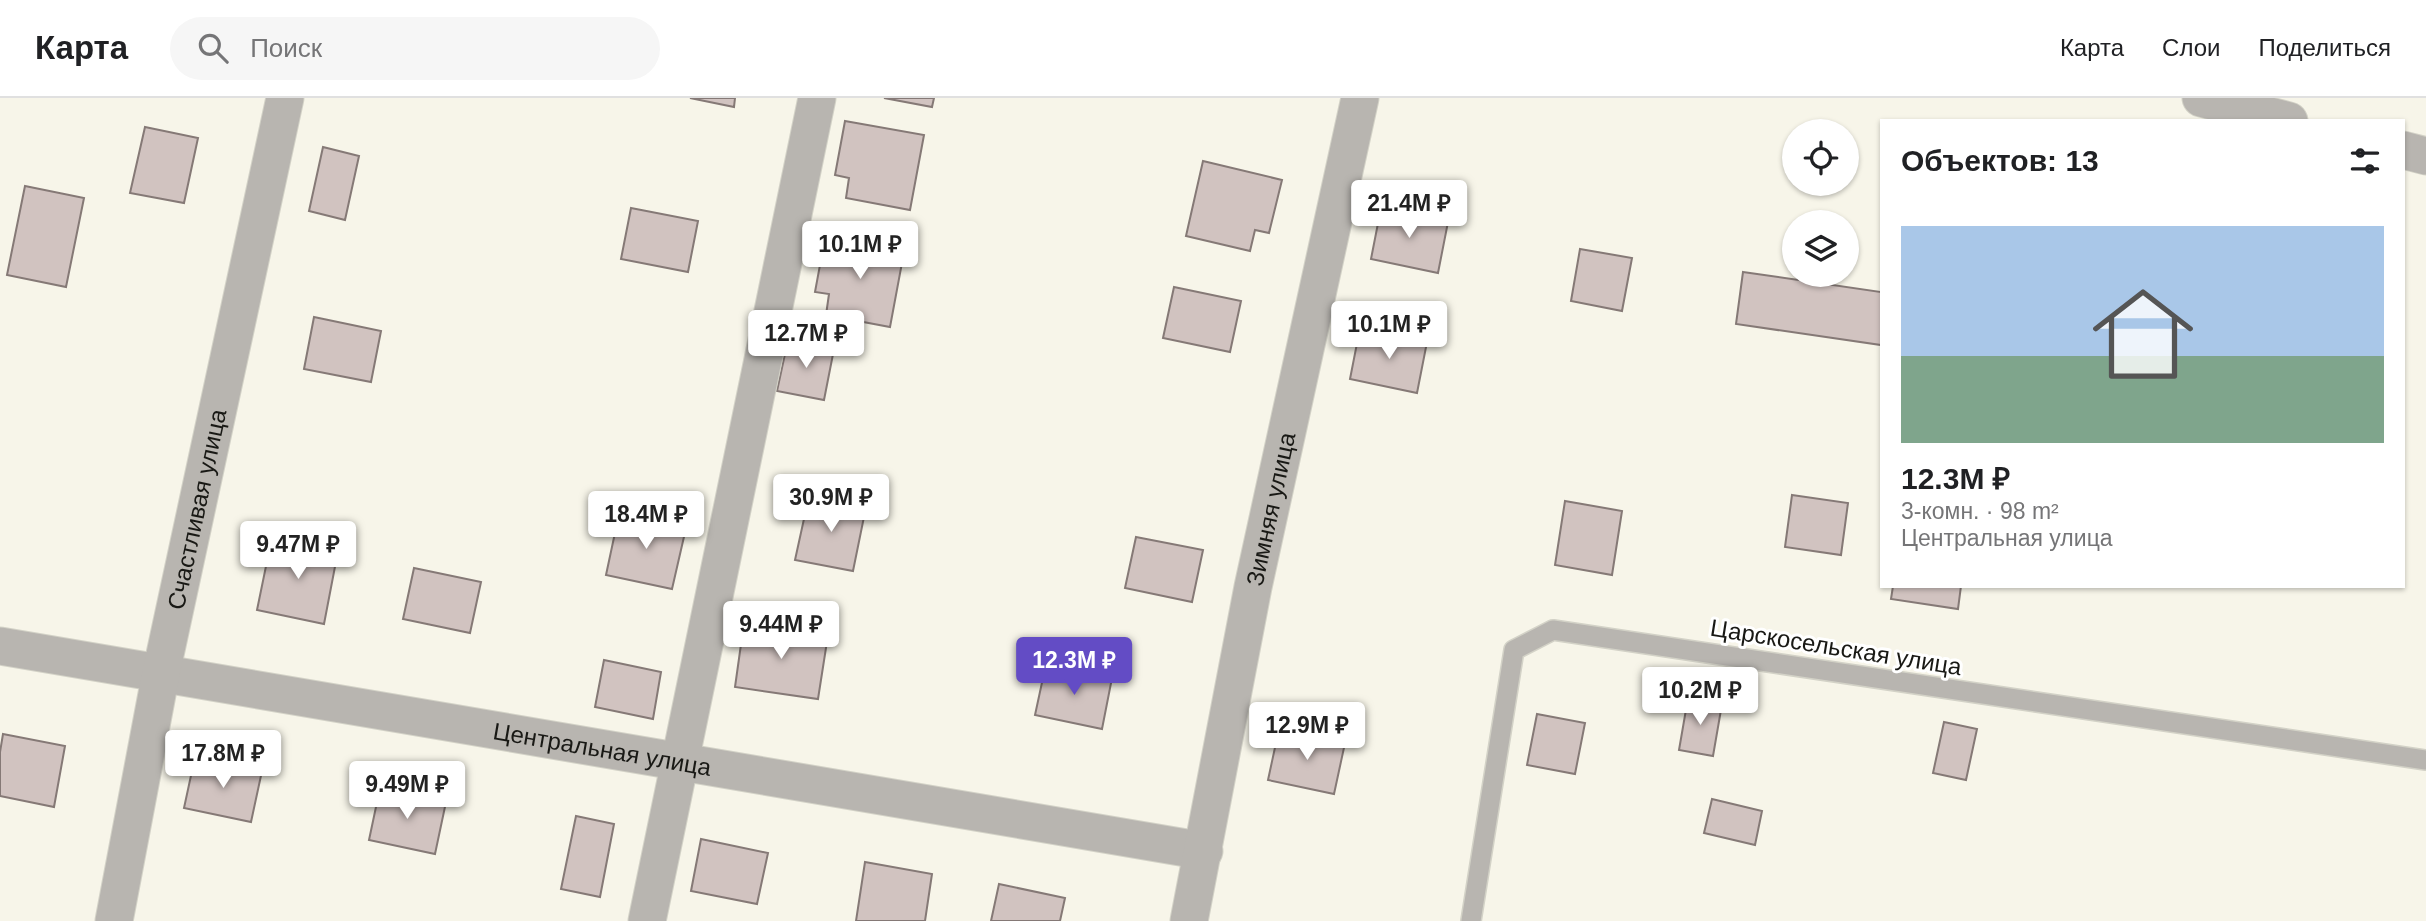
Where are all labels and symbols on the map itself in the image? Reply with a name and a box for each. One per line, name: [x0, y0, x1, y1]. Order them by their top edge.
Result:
pin: 21.4M ₽: [1344, 180, 1474, 240]
pin: 10.1M ₽: [795, 222, 925, 281]
pin: 10.1M ₽: [1324, 302, 1454, 361]
pin: 12.7M ₽: [741, 310, 871, 370]
street label: Счастливая улица: [162, 406, 231, 612]
street label: Зимняя улица: [1240, 429, 1300, 588]
pin: 30.9M ₽: [766, 474, 896, 534]
pin: 18.4M ₽: [581, 491, 711, 551]
pin: 9.47M ₽: [233, 522, 363, 581]
pin: 9.44M ₽: [716, 602, 846, 661]
street label: Царскосельская улица: [1708, 614, 1964, 680]
pin: 12.3M ₽: [1009, 638, 1139, 697]
pin: 10.2M ₽: [1635, 668, 1765, 727]
pin: 12.9M ₽: [1242, 702, 1372, 762]
street label: Центральная улица: [491, 717, 714, 781]
pin: 17.8M ₽: [158, 730, 288, 790]
pin: 9.49M ₽: [342, 762, 472, 821]

